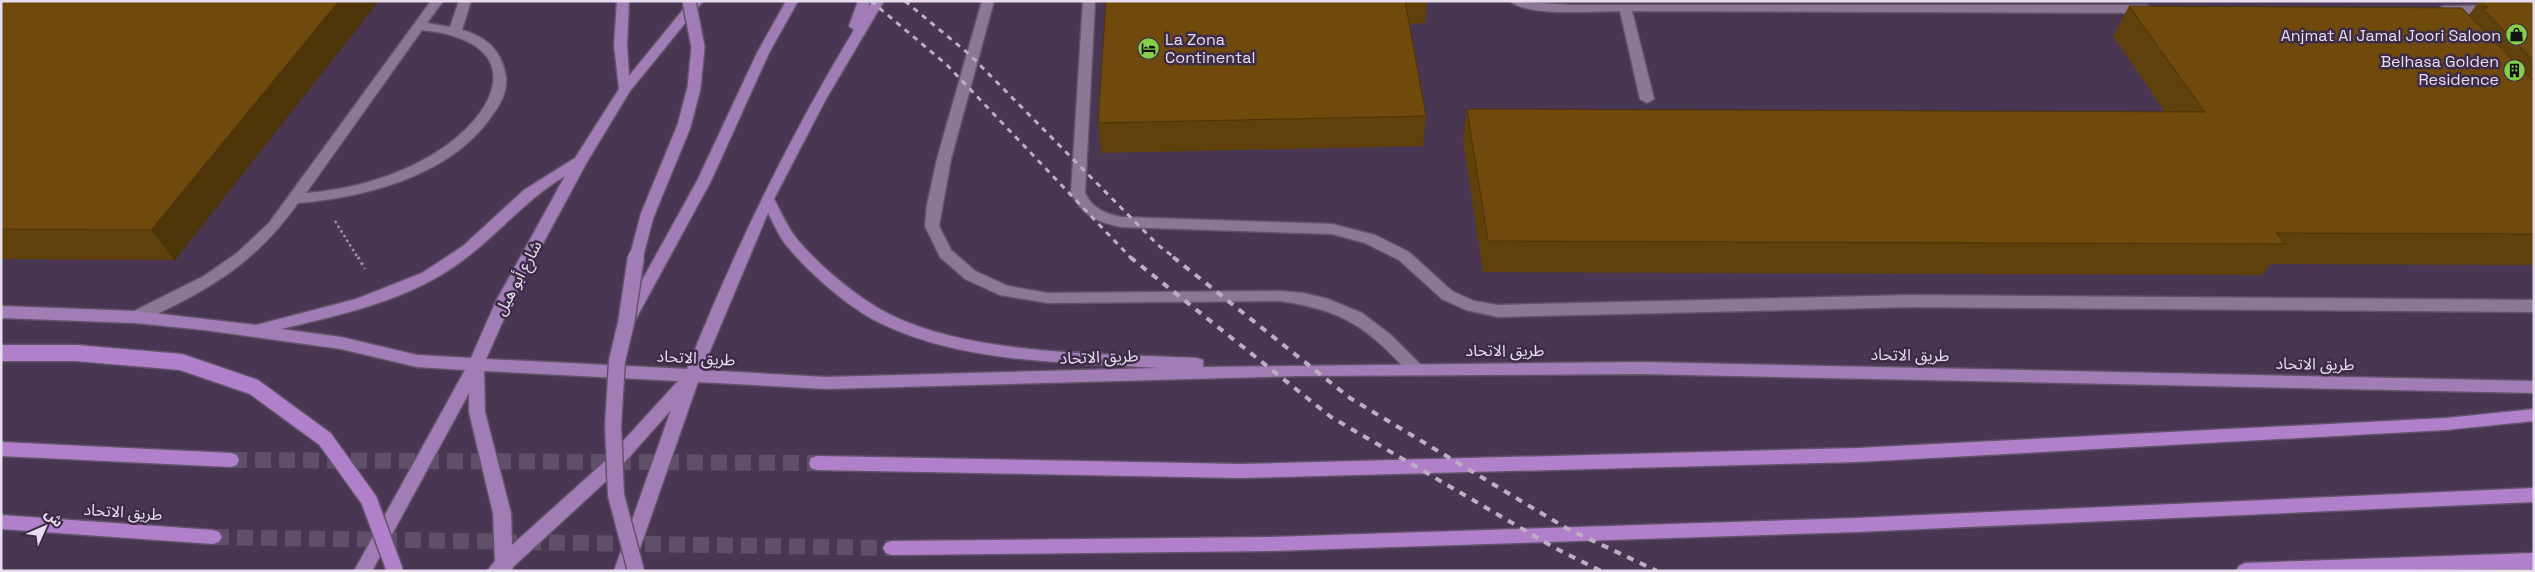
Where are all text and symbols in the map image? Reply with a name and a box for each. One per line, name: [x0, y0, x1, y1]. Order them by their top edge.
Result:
shop icon: Anjmat Al Jamal Joori Saloon: [2505, 23, 2529, 47]
place label: Anjmat Al Jamal Joori Saloon: [2281, 25, 2501, 46]
place label: La Zona Continental: [1165, 29, 1255, 68]
hotel icon: La Zona Continental: [1137, 36, 1161, 60]
place label: Belhasa Golden Residence: [2380, 51, 2499, 90]
building icon: Belhasa Golden Residence: [2503, 58, 2527, 82]
street label: شارع أبو هيل: [490, 237, 548, 320]
street label: طريق الاتحاد: [1466, 340, 1545, 361]
street label: طريق الاتحاد: [1870, 344, 1950, 366]
street label: طريق الاتحاد: [656, 345, 736, 371]
street label: طريق الاتحاد: [1059, 345, 1139, 369]
street label: طريق الاتحاد: [2275, 353, 2355, 375]
street label: طريق الاتحاد: [83, 499, 163, 525]
north arrow: [20, 502, 70, 552]
text: ش: [41, 505, 67, 531]

